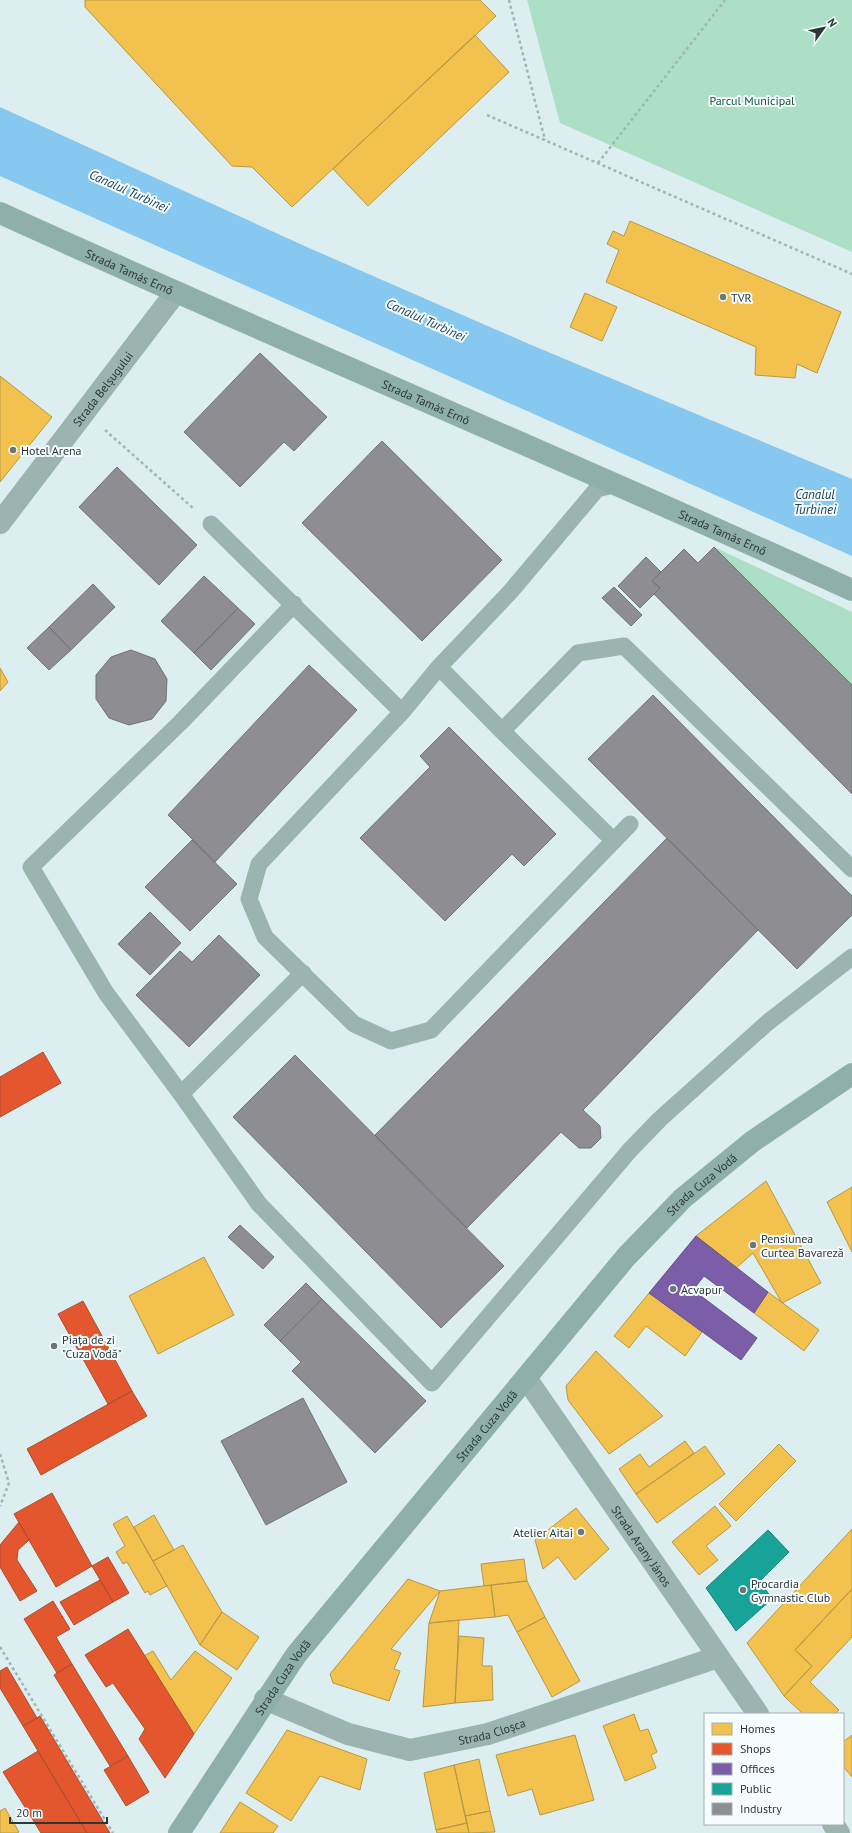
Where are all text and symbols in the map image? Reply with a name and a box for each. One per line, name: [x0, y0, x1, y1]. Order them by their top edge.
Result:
north arrow: [804, 8, 844, 48]
text: N: [825, 16, 840, 29]
park label: Parcul Municipal: [709, 93, 795, 108]
water label: Canalul Turbinei: [87, 166, 172, 216]
street label: Strada Tamás Ernő: [83, 245, 176, 297]
place label: TVR: [731, 290, 752, 305]
marker: TVR: [718, 292, 728, 302]
water label: Canalul Turbinei: [384, 295, 469, 345]
street label: Strada Belșugului: [69, 348, 136, 429]
street label: Strada Tamás Ernő: [380, 376, 473, 427]
place label: Hotel Arena: [21, 443, 82, 458]
marker: Hotel Arena: [8, 445, 18, 455]
water label: Canalul Turbinei: [794, 486, 837, 518]
street label: Strada Tamás Ernő: [677, 506, 769, 558]
street label: Strada Cuza Vodă: [663, 1150, 740, 1219]
place label: Pensiunea Curtea Bavareză: [761, 1231, 844, 1260]
marker: Pensiunea Curtea Bavareză: [748, 1240, 758, 1250]
place label: Acvapur: [681, 1282, 722, 1297]
marker: Acvapur: [668, 1284, 678, 1294]
place label: Piața de zi "Cuza Vodă": [62, 1332, 122, 1361]
marker: Piața de zi "Cuza Vodă": [49, 1341, 59, 1351]
street label: Strada Cuza Vodă: [452, 1387, 520, 1464]
street label: Strada Arany János: [609, 1502, 675, 1589]
place label: Atelier Aitai: [513, 1525, 573, 1540]
marker: Atelier Aitai: [576, 1527, 586, 1537]
place label: Procardia Gymnastic Club: [751, 1576, 830, 1605]
marker: Procardia Gymnastic Club: [738, 1585, 748, 1595]
street label: Strada Cuza Vodă: [251, 1636, 313, 1718]
legend: [704, 1713, 844, 1825]
street label: Strada Cloșca: [457, 1715, 527, 1747]
text: Homes: [740, 1721, 775, 1736]
text: Shops: [740, 1741, 771, 1756]
text: Offices: [740, 1761, 775, 1776]
text: Public: [740, 1781, 772, 1796]
scale bar: [10, 1799, 107, 1825]
text: Industry: [740, 1801, 782, 1816]
text: 20 m: [16, 1805, 42, 1820]

